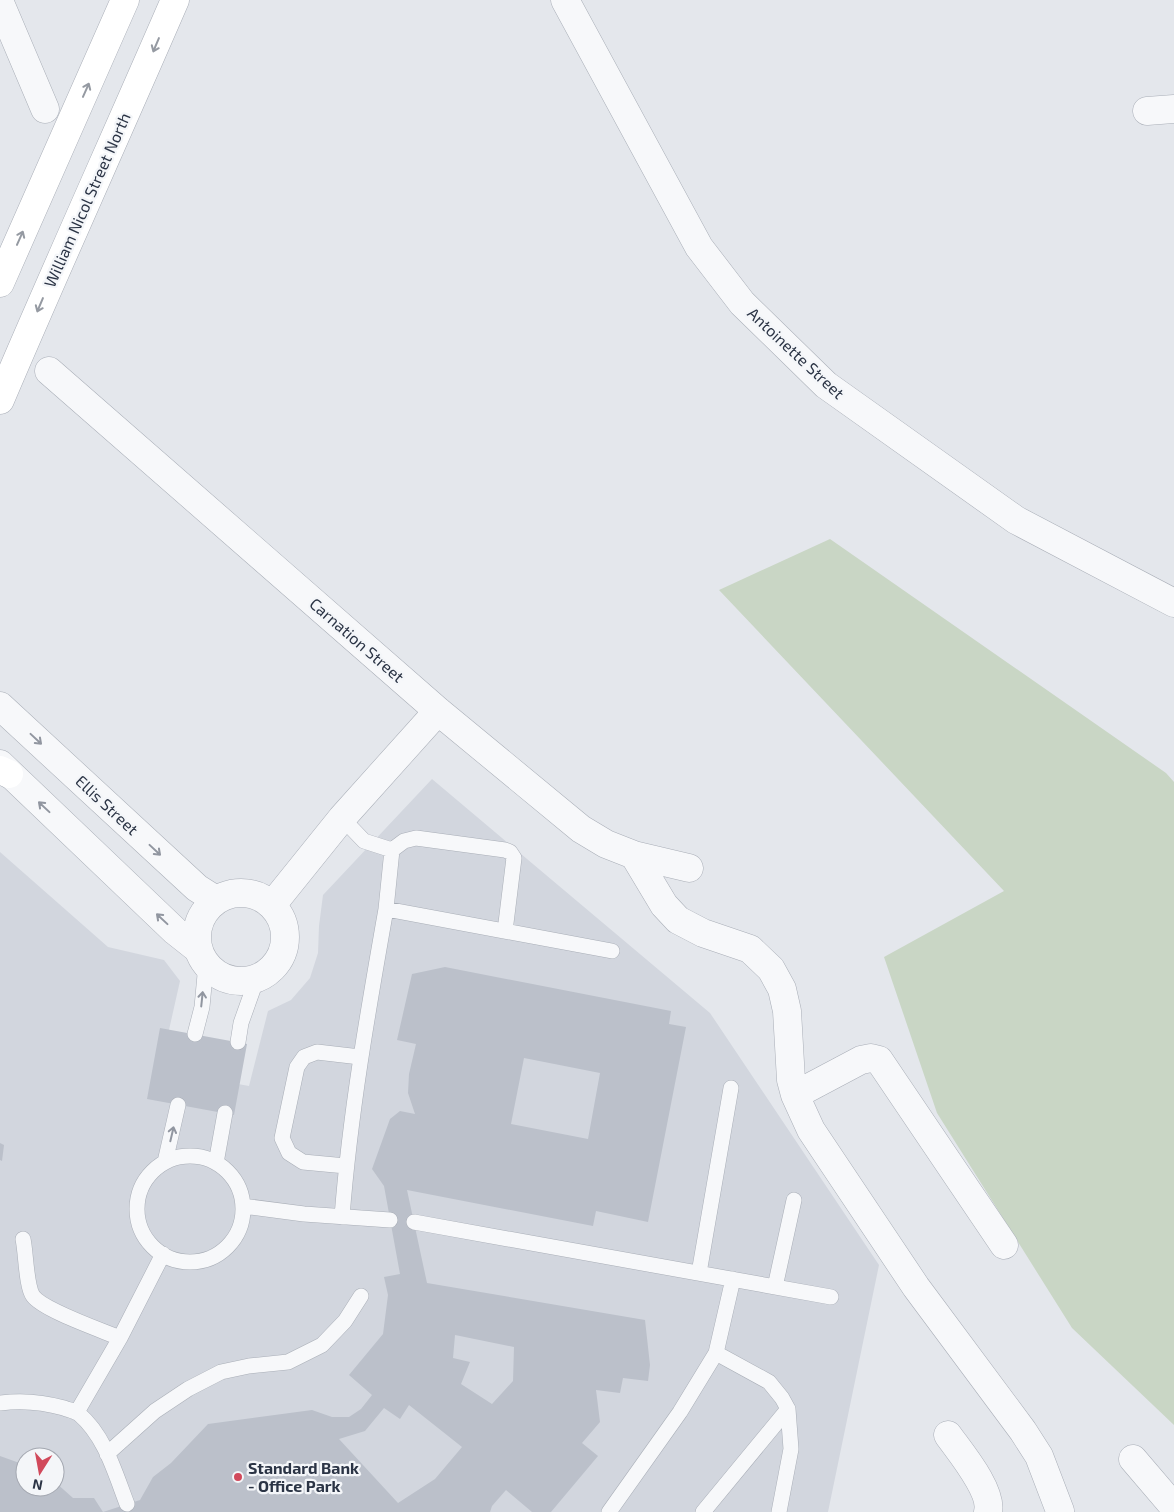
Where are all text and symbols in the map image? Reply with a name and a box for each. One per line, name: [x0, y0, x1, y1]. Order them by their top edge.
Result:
one-way arrow: [150, 37, 160, 52]
one-way arrow: [81, 83, 91, 98]
street label: William Nicol Street North: [39, 110, 134, 290]
one-way arrow: [15, 231, 25, 246]
one-way arrow: [35, 298, 44, 313]
street label: Antoinette Street: [744, 303, 849, 402]
street label: Carnation Street: [306, 593, 408, 686]
one-way arrow: [29, 733, 42, 745]
street label: Ellis Street: [72, 771, 143, 838]
one-way arrow: [37, 801, 50, 813]
one-way arrow: [148, 843, 161, 855]
one-way arrow: [156, 913, 168, 925]
one-way arrow: [197, 992, 207, 1008]
one-way arrow: [168, 1126, 177, 1142]
north arrow: [15, 1447, 65, 1497]
place label: Standard Bank - Office Park: [248, 1458, 359, 1495]
marker: Standard Bank - Office Park: [232, 1471, 244, 1483]
text: N: [31, 1476, 44, 1495]

